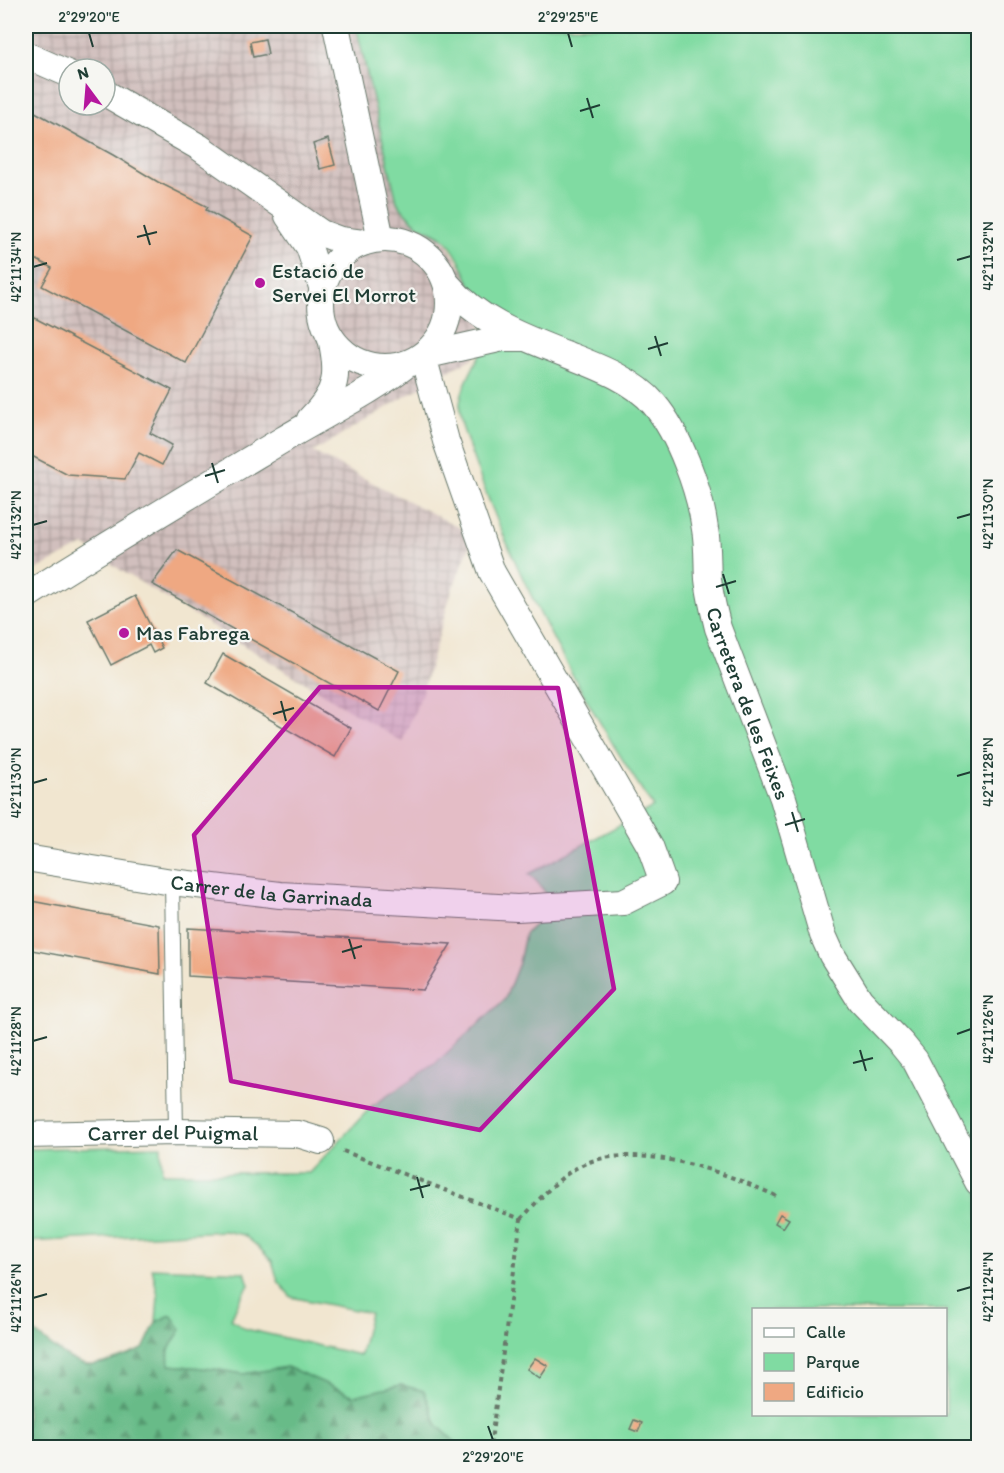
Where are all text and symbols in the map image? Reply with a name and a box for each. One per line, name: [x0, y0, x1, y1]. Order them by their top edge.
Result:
text: 2°29'20"E: [58, 8, 120, 26]
text: 2°29'25"E: [538, 8, 598, 26]
north arrow: [57, 57, 117, 117]
text: N: [75, 62, 91, 84]
text: 42°11'32"N: [979, 221, 997, 291]
text: 42°11'34"N: [7, 232, 25, 302]
place label: Estació de Servei El Morrot: [272, 258, 416, 307]
marker: Estació de Servei El Morrot: [253, 276, 267, 290]
text: 42°11'30"N: [979, 478, 997, 550]
text: 42°11'32"N: [7, 490, 25, 560]
street label: Carretera de les Feixes: [701, 605, 795, 803]
place label: Mas Fabrega: [136, 620, 250, 645]
marker: Mas Fabrega: [117, 626, 131, 640]
text: 42°11'28"N: [979, 737, 997, 807]
text: 42°11'30"N: [7, 747, 25, 819]
street label: Carrer de la Garrinada: [169, 869, 373, 912]
text: 42°11'26"N: [979, 994, 997, 1064]
text: 42°11'28"N: [7, 1006, 25, 1076]
street label: Carrer del Puigmal: [87, 1119, 258, 1146]
text: 42°11'24"N: [979, 1252, 997, 1322]
text: 42°11'26"N: [7, 1263, 25, 1333]
legend: [752, 1308, 947, 1416]
text: Calle: [806, 1321, 846, 1343]
text: Parque: [806, 1351, 860, 1373]
text: Edificio: [806, 1381, 864, 1403]
text: 2°29'20"E: [462, 1448, 524, 1466]

